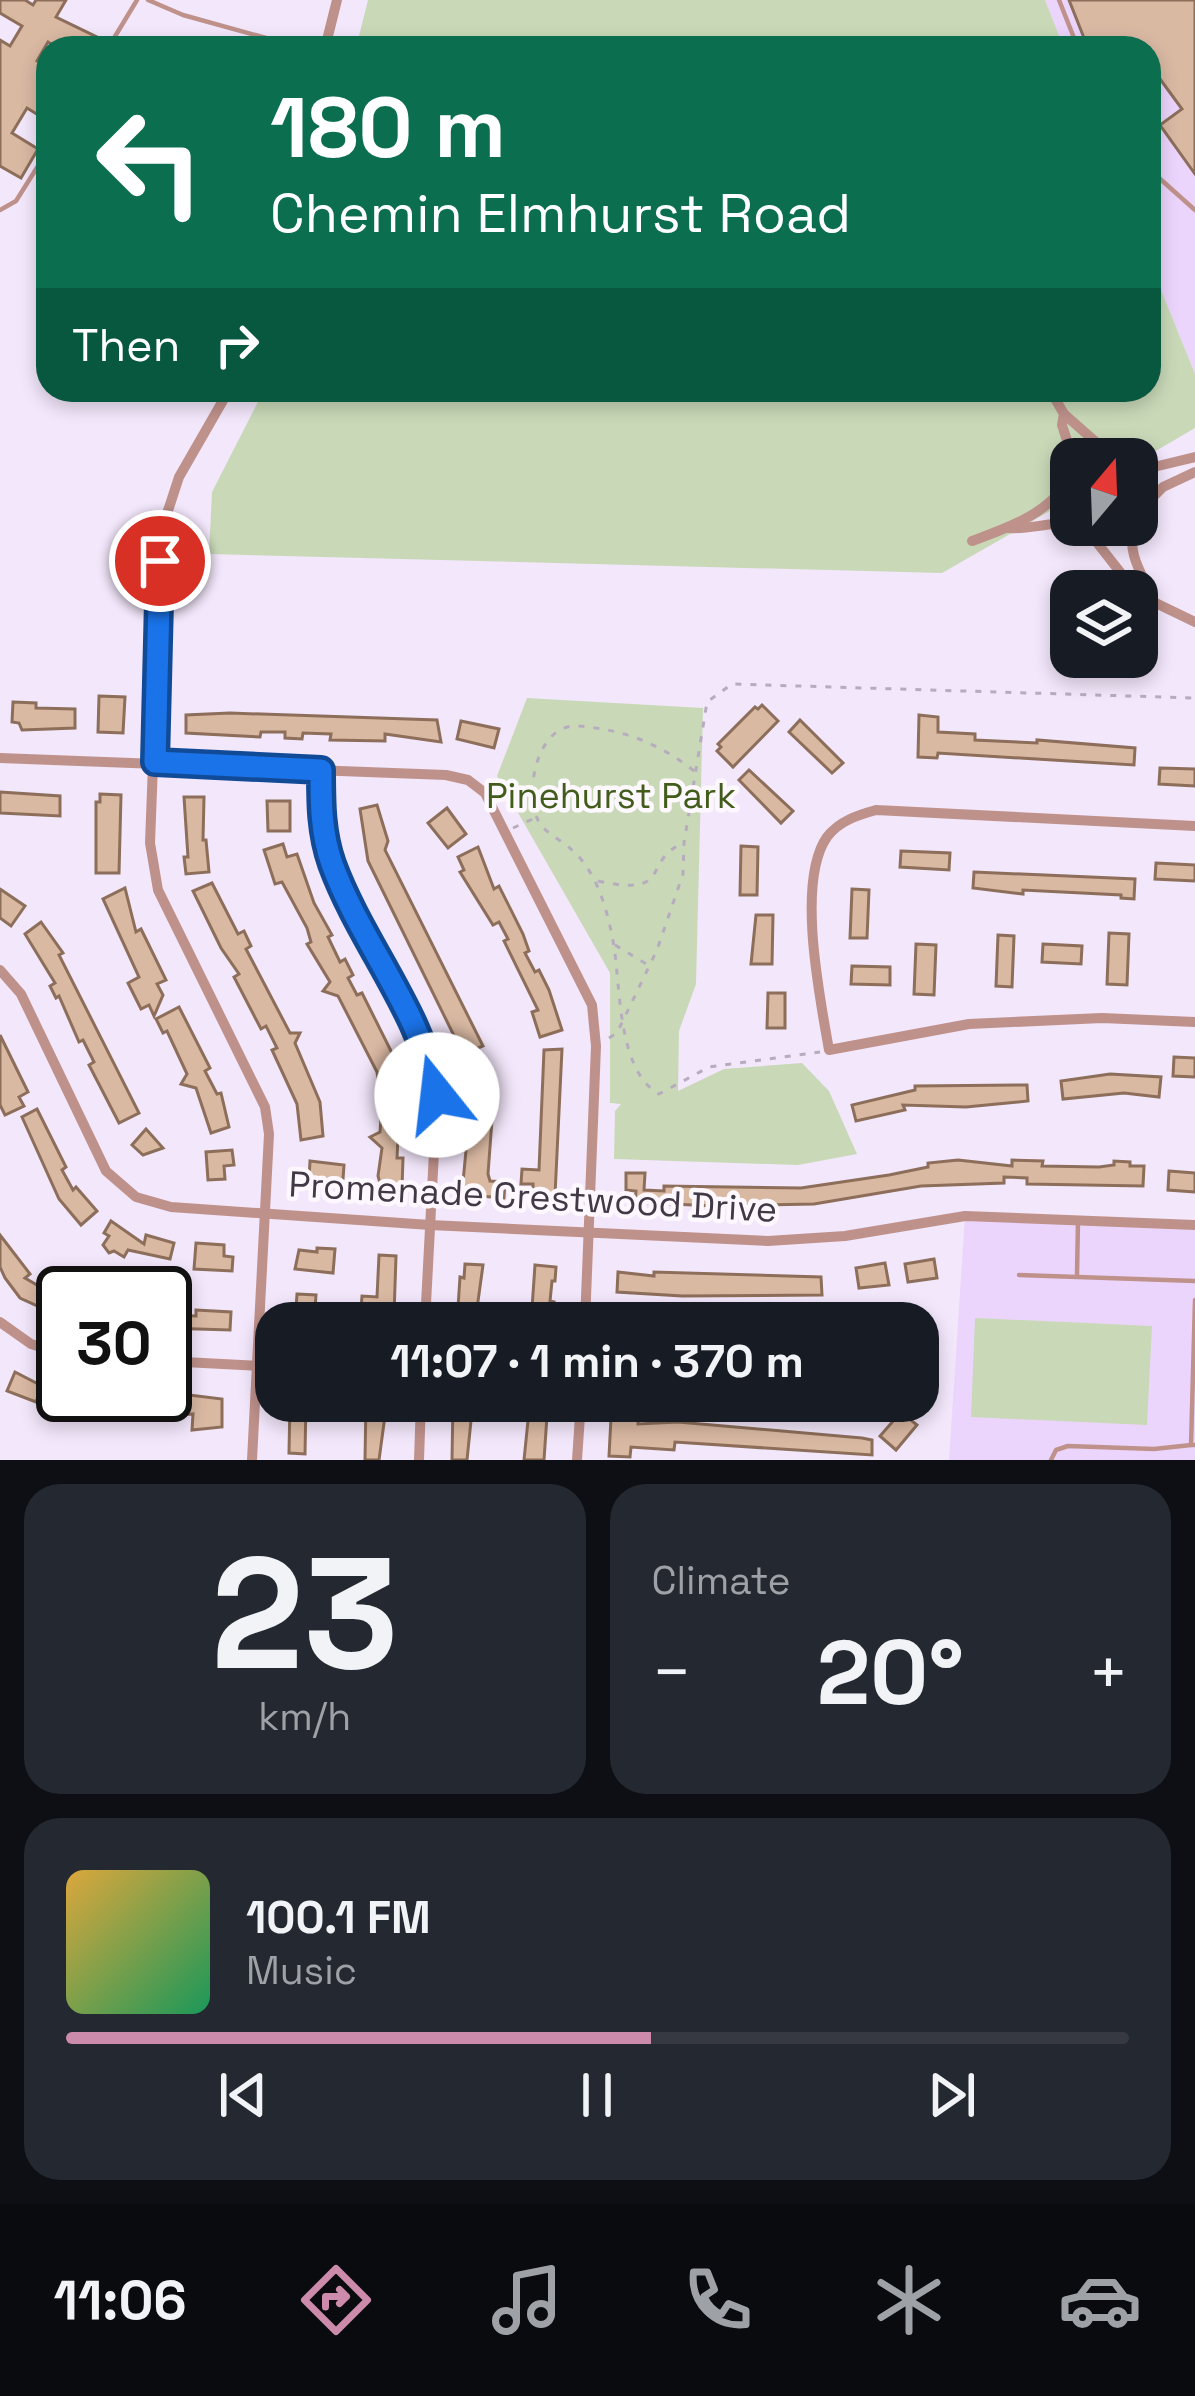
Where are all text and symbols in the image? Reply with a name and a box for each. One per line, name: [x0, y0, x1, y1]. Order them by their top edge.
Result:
text: 180 m: [270, 74, 506, 182]
icon: left: [72, 84, 228, 240]
text: Chemin Elmhurst Road: [270, 179, 851, 248]
icon: right: [204, 312, 270, 378]
text: Then: [72, 317, 180, 374]
north arrow: [1050, 438, 1158, 546]
map controls: [1050, 438, 1158, 678]
pin: [109, 510, 211, 612]
icon: arrive: [127, 528, 193, 594]
button: layers: [1050, 570, 1158, 678]
park label: Pinehurst Park: [486, 773, 736, 819]
position arrow: [374, 1032, 500, 1158]
street label: Promenade Crestwood Drive: [287, 1161, 778, 1233]
speed limit sign: 30: [36, 1266, 192, 1422]
text: 11:07 · 1 min · 370 m: [390, 1333, 804, 1390]
text: 23: [211, 1514, 399, 1714]
text: Climate: [652, 1556, 791, 1605]
text: 20°: [817, 1615, 964, 1730]
text: −: [652, 1630, 692, 1714]
text: +: [1088, 1630, 1129, 1714]
text: km/h: [258, 1692, 351, 1741]
text: 100.1 FM: [246, 1889, 431, 1946]
text: Music: [246, 1946, 357, 1995]
icon: previous: [210, 2062, 276, 2128]
icon: pause: [564, 2062, 630, 2128]
icon: next: [919, 2062, 985, 2128]
icon: directions: [294, 2258, 378, 2342]
icon: music: [485, 2258, 569, 2342]
icon: phone: [676, 2258, 760, 2342]
icon: climate: [867, 2258, 951, 2342]
icon: car: [1058, 2258, 1142, 2342]
text: 11:06: [53, 2266, 187, 2335]

